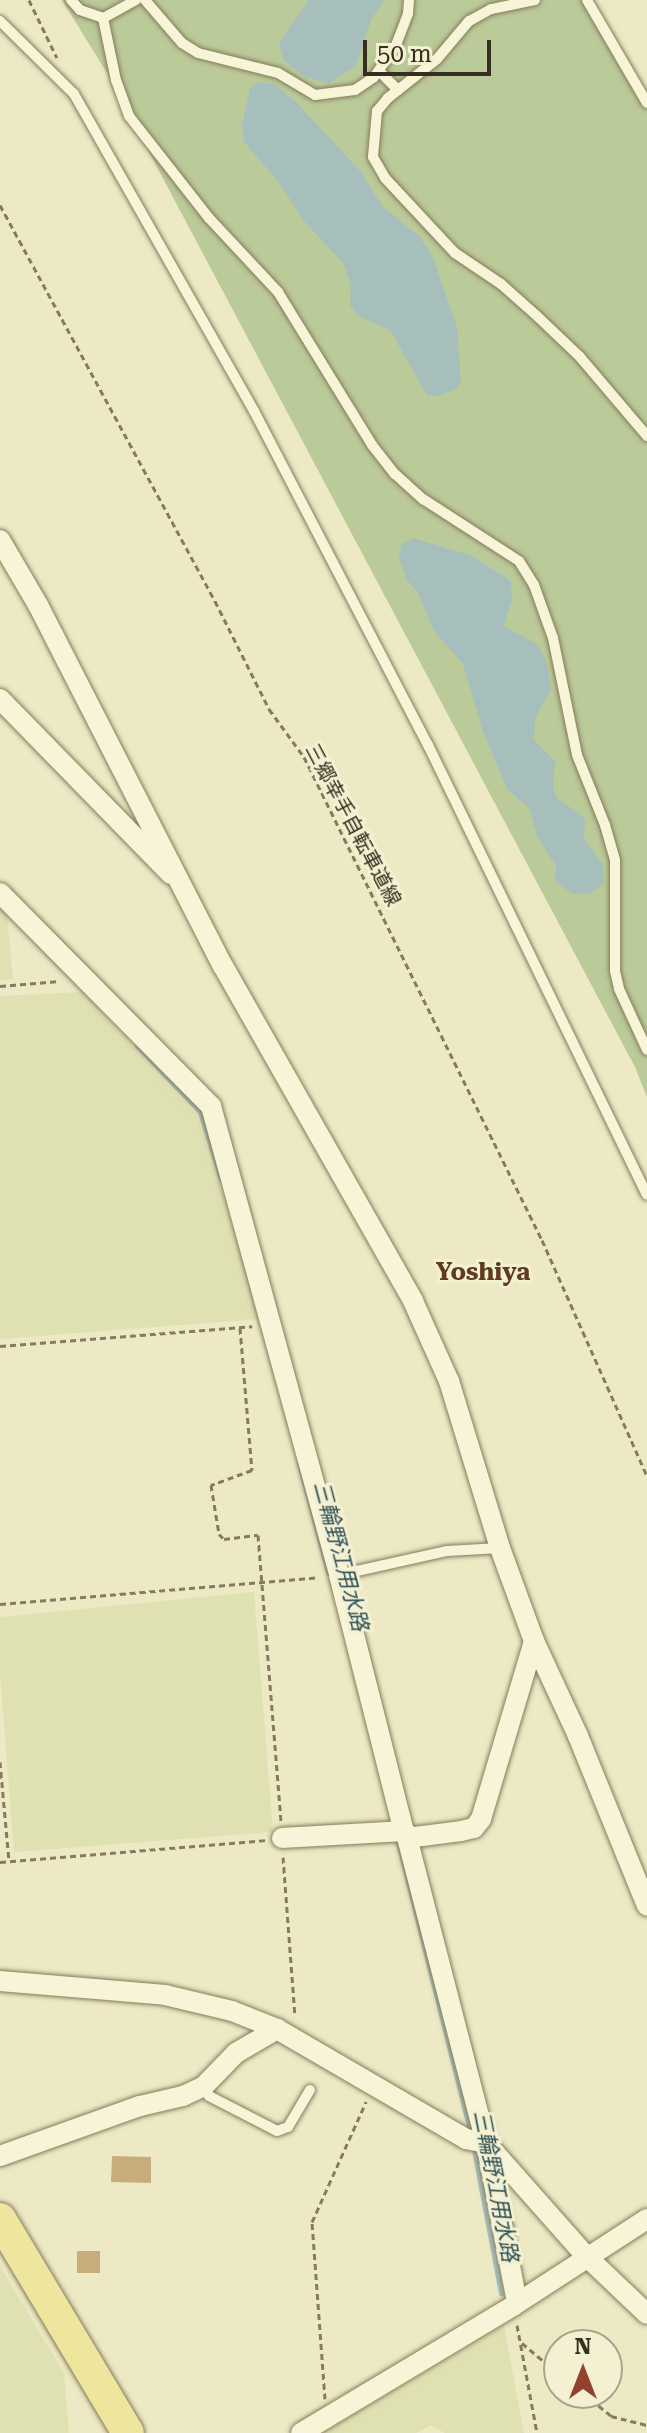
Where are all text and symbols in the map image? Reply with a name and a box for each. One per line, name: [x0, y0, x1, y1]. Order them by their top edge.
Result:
scale bar: [367, 24, 495, 74]
text: 50 m: [377, 40, 432, 68]
street label: 三郷幸手自転車道線: [300, 740, 406, 910]
district label: Yoshiya: [436, 1259, 530, 1287]
water label: 三輪野江用水路: [308, 1478, 374, 1634]
water label: 三輪野江用水路: [468, 2108, 524, 2264]
north arrow: [543, 2329, 623, 2409]
text: N: [575, 2334, 591, 2359]

